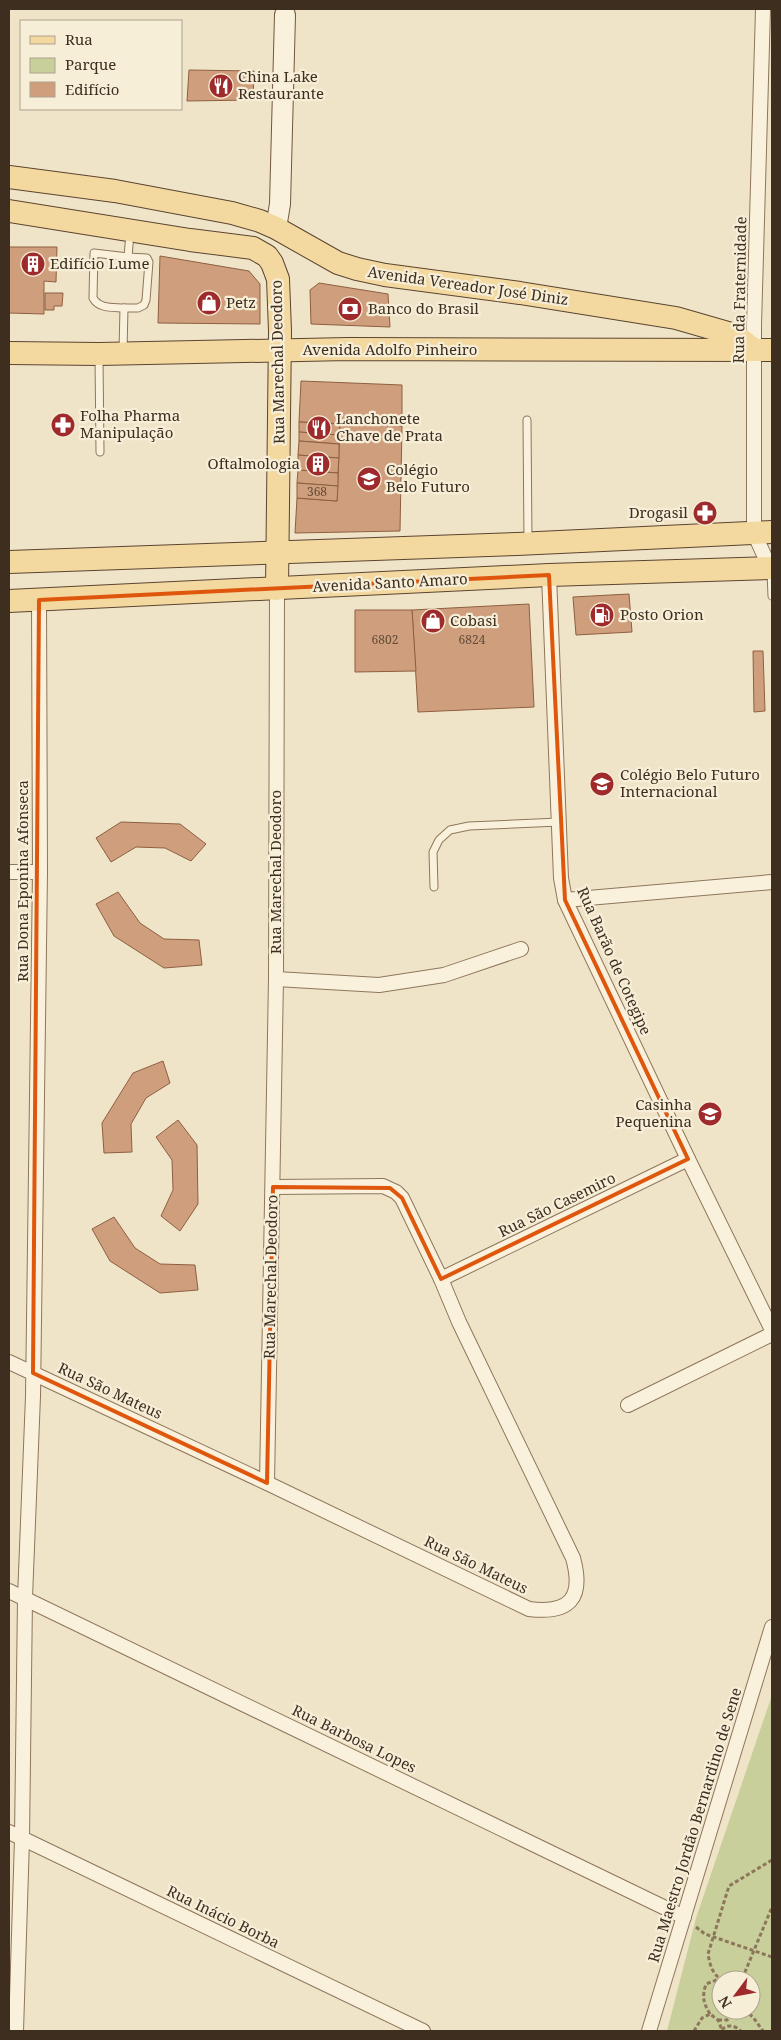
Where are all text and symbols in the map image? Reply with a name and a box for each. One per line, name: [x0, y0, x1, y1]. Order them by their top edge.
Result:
legend: [20, 20, 182, 110]
text: Rua: [65, 29, 93, 49]
text: Parque: [65, 54, 116, 74]
place label: China Lake Restaurante: [238, 66, 324, 103]
restaurant icon: China Lake Restaurante: [208, 73, 234, 99]
text: Edifício: [65, 79, 120, 99]
street label: Rua da Fraternidade: [728, 216, 750, 364]
building icon: Edifício Lume: [20, 251, 46, 277]
place label: Edifício Lume: [50, 253, 150, 273]
street label: Avenida Vereador José Diniz: [366, 261, 570, 309]
street label: Rua Marechal Deodoro: [266, 280, 288, 444]
shop icon: Petz: [196, 290, 222, 316]
place label: Petz: [226, 292, 256, 312]
bank icon: Banco do Brasil: [337, 296, 363, 322]
place label: Banco do Brasil: [368, 298, 479, 318]
street label: Avenida Adolfo Pinheiro: [303, 339, 477, 359]
place label: Folha Pharma Manipulação: [80, 405, 180, 442]
place label: Lanchonete Chave de Prata: [336, 408, 443, 445]
pharmacy icon: Folha Pharma Manipulação: [50, 412, 76, 438]
restaurant icon: Lanchonete Chave de Prata: [306, 415, 332, 441]
building icon: Oftalmologia: [305, 451, 331, 477]
place label: Oftalmologia: [208, 453, 300, 473]
place label: Colégio Belo Futuro: [386, 459, 470, 496]
school or university icon: Colégio Belo Futuro: [356, 466, 382, 492]
house number: 368: [307, 483, 327, 500]
pharmacy icon: Drogasil: [692, 500, 718, 526]
place label: Drogasil: [629, 502, 688, 522]
street label: Avenida Santo Amaro: [312, 568, 468, 596]
fuel station icon: Posto Orion: [589, 602, 615, 628]
place label: Posto Orion: [620, 604, 704, 624]
shop icon: Cobasi: [420, 608, 446, 634]
place label: Cobasi: [450, 610, 497, 630]
house number: 6802: [372, 631, 398, 648]
house number: 6824: [459, 631, 486, 648]
place label: Colégio Belo Futuro Internacional: [620, 764, 760, 801]
school or university icon: Colégio Belo Futuro Internacional: [589, 771, 615, 797]
street label: Rua Dona Eponina Afonseca: [12, 780, 32, 982]
street label: Rua Marechal Deodoro: [265, 790, 285, 954]
street label: Rua Barão de Cotegipe: [573, 883, 657, 1038]
place label: Casinha Pequenina: [616, 1094, 692, 1131]
school or university icon: Casinha Pequenina: [697, 1101, 723, 1127]
street label: Rua São Casemiro: [495, 1167, 618, 1241]
street label: Rua Marechal Deodoro: [259, 1195, 281, 1359]
street label: Rua São Mateus: [55, 1357, 166, 1423]
street label: Rua São Mateus: [421, 1530, 532, 1598]
street label: Rua Maestro Jordão Bernardino de Sene: [643, 1685, 745, 1965]
street label: Rua Barbosa Lopes: [289, 1699, 420, 1777]
street label: Rua Inácio Borba: [164, 1880, 283, 1952]
north arrow: [711, 1970, 761, 2020]
text: N: [714, 1992, 736, 2012]

